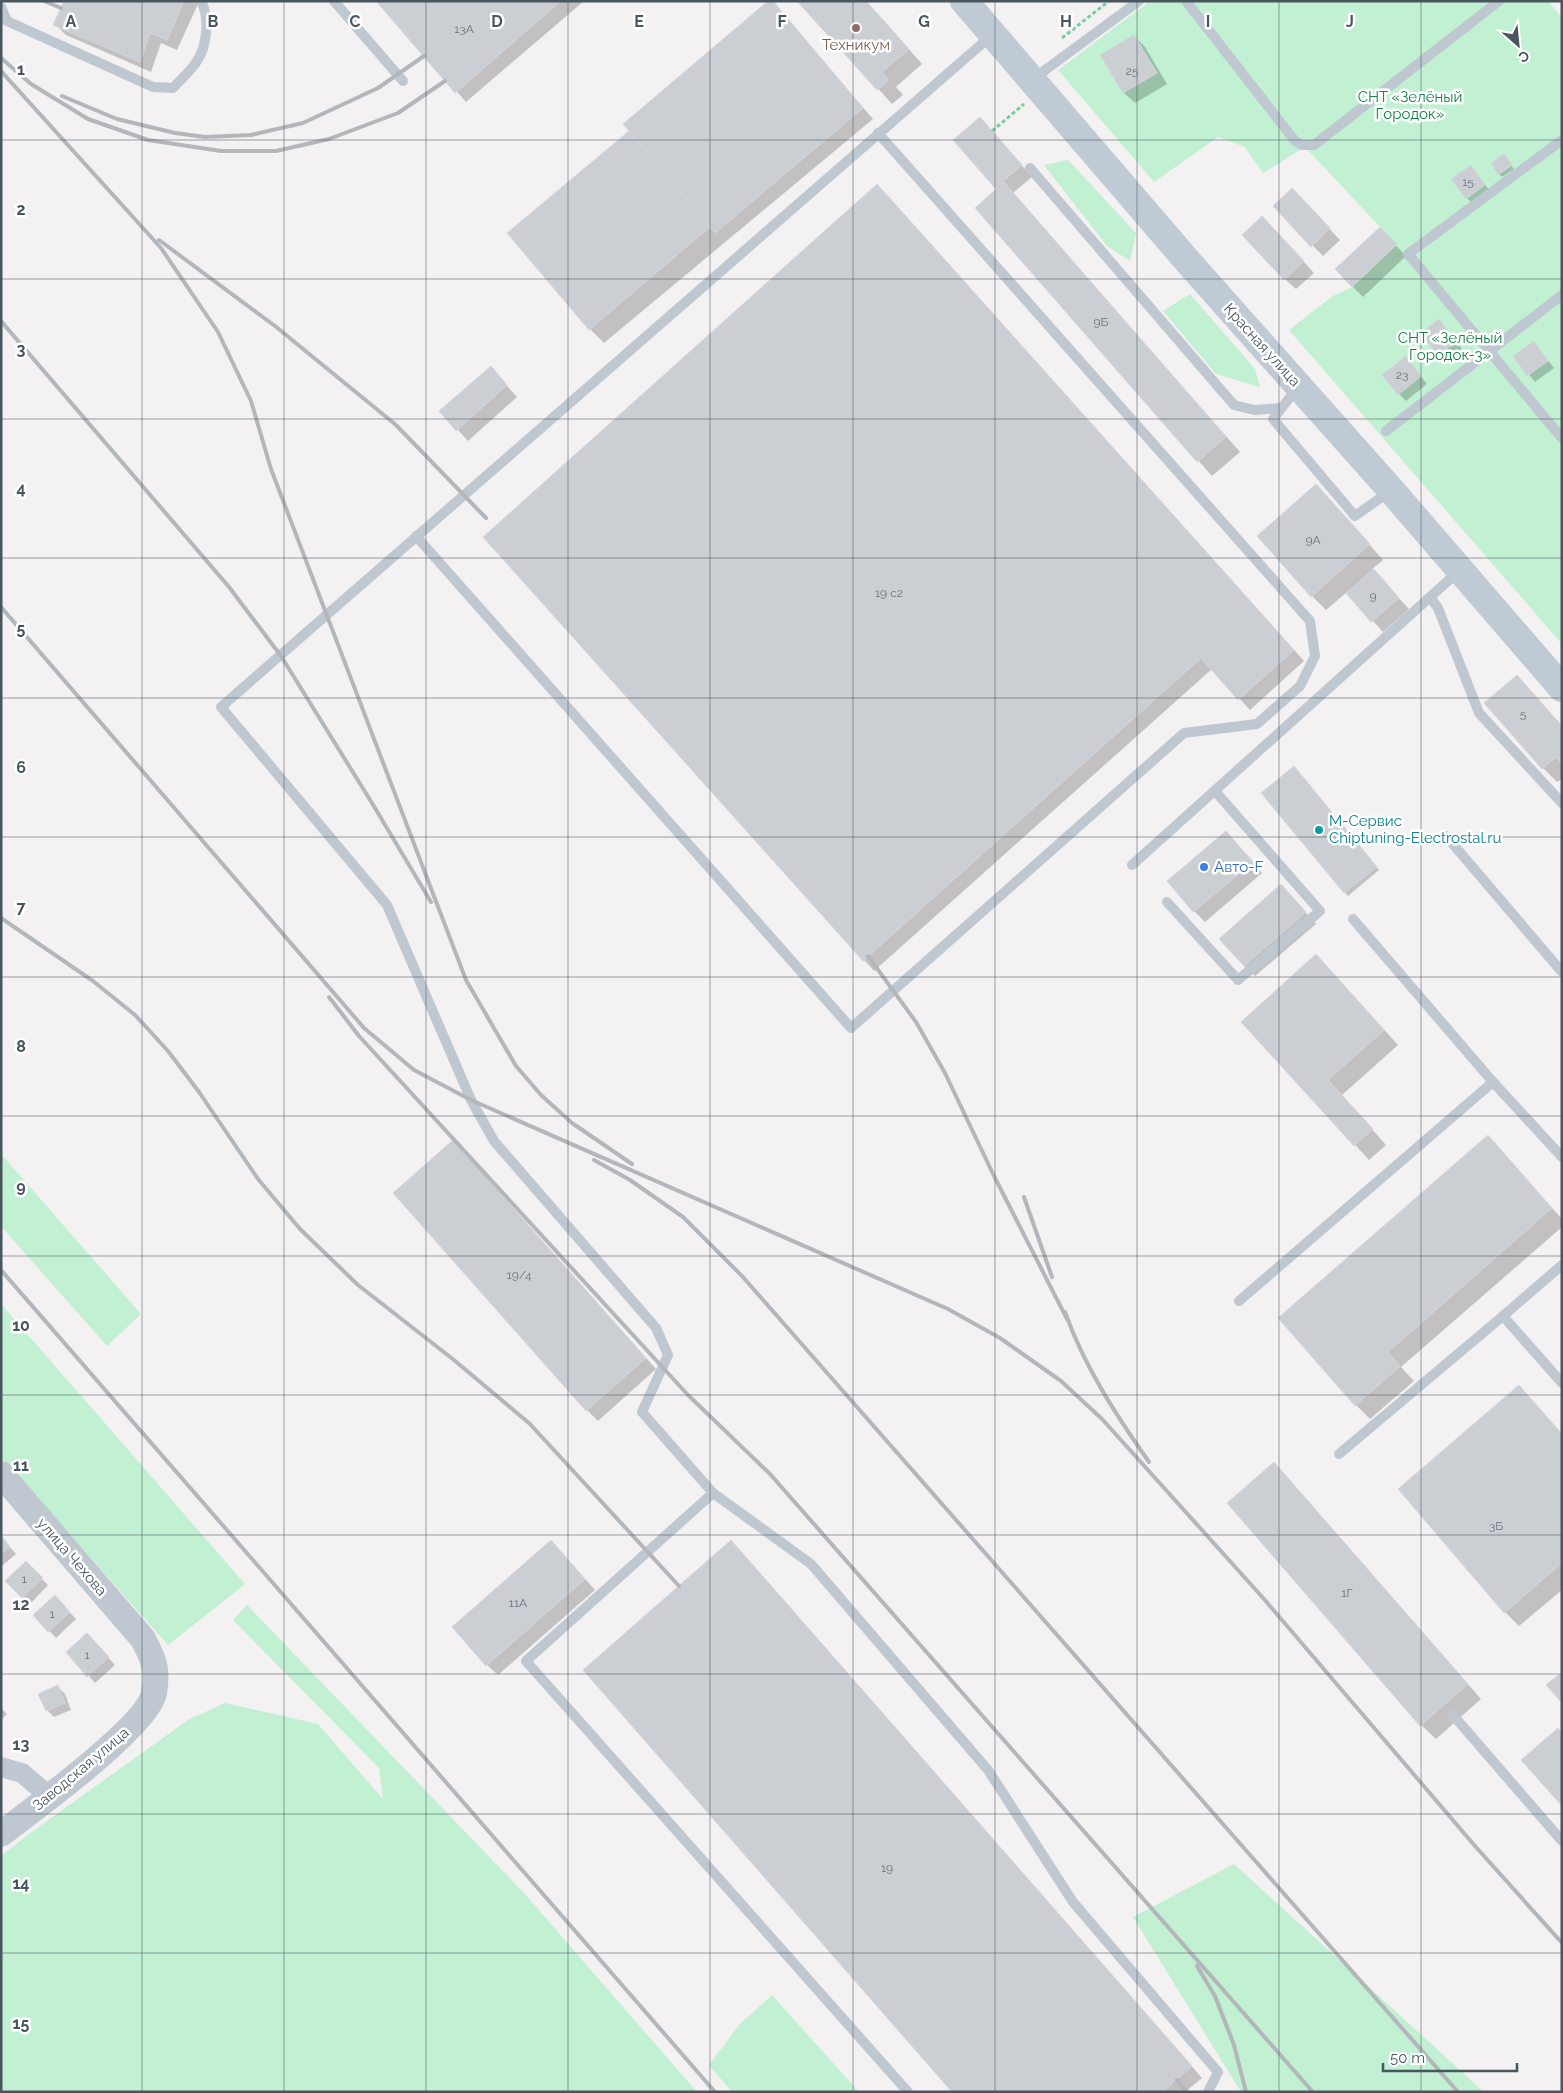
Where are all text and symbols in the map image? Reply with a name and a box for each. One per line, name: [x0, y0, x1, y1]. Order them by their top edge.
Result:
text: A: [66, 12, 77, 31]
text: B: [208, 12, 219, 31]
text: C: [350, 12, 361, 31]
text: D: [491, 12, 503, 31]
text: E: [634, 12, 644, 31]
text: F: [777, 12, 787, 31]
text: G: [918, 12, 930, 31]
text: H: [1060, 12, 1072, 31]
text: I: [1206, 12, 1210, 31]
text: J: [1346, 12, 1354, 31]
north arrow: [1493, 20, 1543, 70]
house number: 13А: [454, 22, 474, 36]
marker: Техникум: [850, 22, 862, 34]
place label: Техникум: [822, 36, 890, 54]
text: С: [1516, 47, 1532, 66]
text: 1: [17, 60, 25, 79]
house number: 25: [1126, 64, 1139, 78]
park label: СНТ «Зелёный Городок»: [1358, 88, 1462, 123]
house number: 15: [1462, 175, 1474, 189]
text: 2: [16, 200, 26, 219]
street label: Красная улица: [1220, 300, 1304, 390]
house number: 9Б: [1094, 315, 1109, 329]
park label: СНТ «Зелёный Городок-3»: [1398, 329, 1502, 364]
text: 3: [17, 340, 26, 359]
house number: 23: [1396, 368, 1408, 382]
text: 4: [16, 479, 26, 498]
house number: 9А: [1305, 533, 1321, 547]
house number: 19 с2: [875, 586, 903, 600]
house number: 9: [1369, 589, 1377, 603]
text: 5: [17, 619, 26, 638]
house number: 5: [1520, 707, 1527, 721]
text: 6: [16, 758, 26, 777]
place label: M-Сервис Chiptuning-Electrostal.ru: [1329, 812, 1502, 847]
marker: M-Сервис Chiptuning-Electrostal.ru: [1313, 824, 1325, 836]
place label: Авто-F: [1214, 858, 1264, 876]
marker: Авто-F: [1198, 861, 1210, 873]
text: 7: [17, 898, 26, 917]
text: 8: [16, 1037, 26, 1056]
text: 9: [16, 1177, 26, 1196]
house number: 19/4: [507, 1268, 532, 1282]
text: 10: [12, 1316, 30, 1335]
text: 11: [13, 1456, 29, 1475]
street label: улица Чехова: [33, 1514, 111, 1600]
house number: 3Б: [1489, 1519, 1503, 1533]
house number: 1: [21, 1572, 27, 1586]
house number: 1Г: [1341, 1586, 1353, 1600]
text: 12: [13, 1595, 29, 1614]
house number: 11А: [509, 1596, 527, 1610]
house number: 1: [49, 1607, 55, 1621]
house number: 1: [84, 1648, 90, 1662]
street label: Заводская улица: [29, 1724, 133, 1814]
text: 13: [13, 1735, 29, 1754]
house number: 19: [881, 1861, 893, 1875]
text: 14: [12, 1874, 30, 1893]
text: 15: [13, 2014, 30, 2033]
scale bar: [1383, 2040, 1517, 2072]
text: 50 m: [1390, 2049, 1425, 2067]

